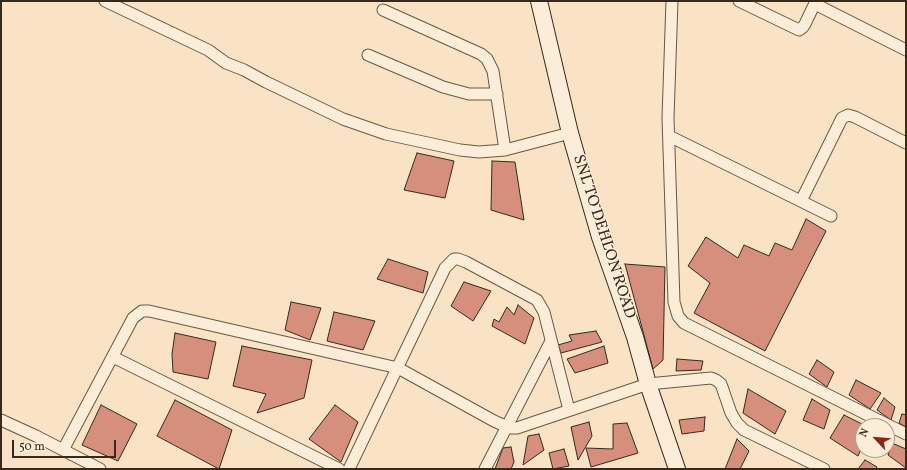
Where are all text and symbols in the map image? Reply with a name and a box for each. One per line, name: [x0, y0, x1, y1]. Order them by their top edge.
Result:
street label: SNL TO DEHLON ROAD: [567, 153, 639, 321]
north arrow: [855, 418, 895, 458]
text: N: [856, 426, 873, 440]
scale bar: [14, 432, 118, 458]
text: 50 m: [19, 439, 45, 455]

